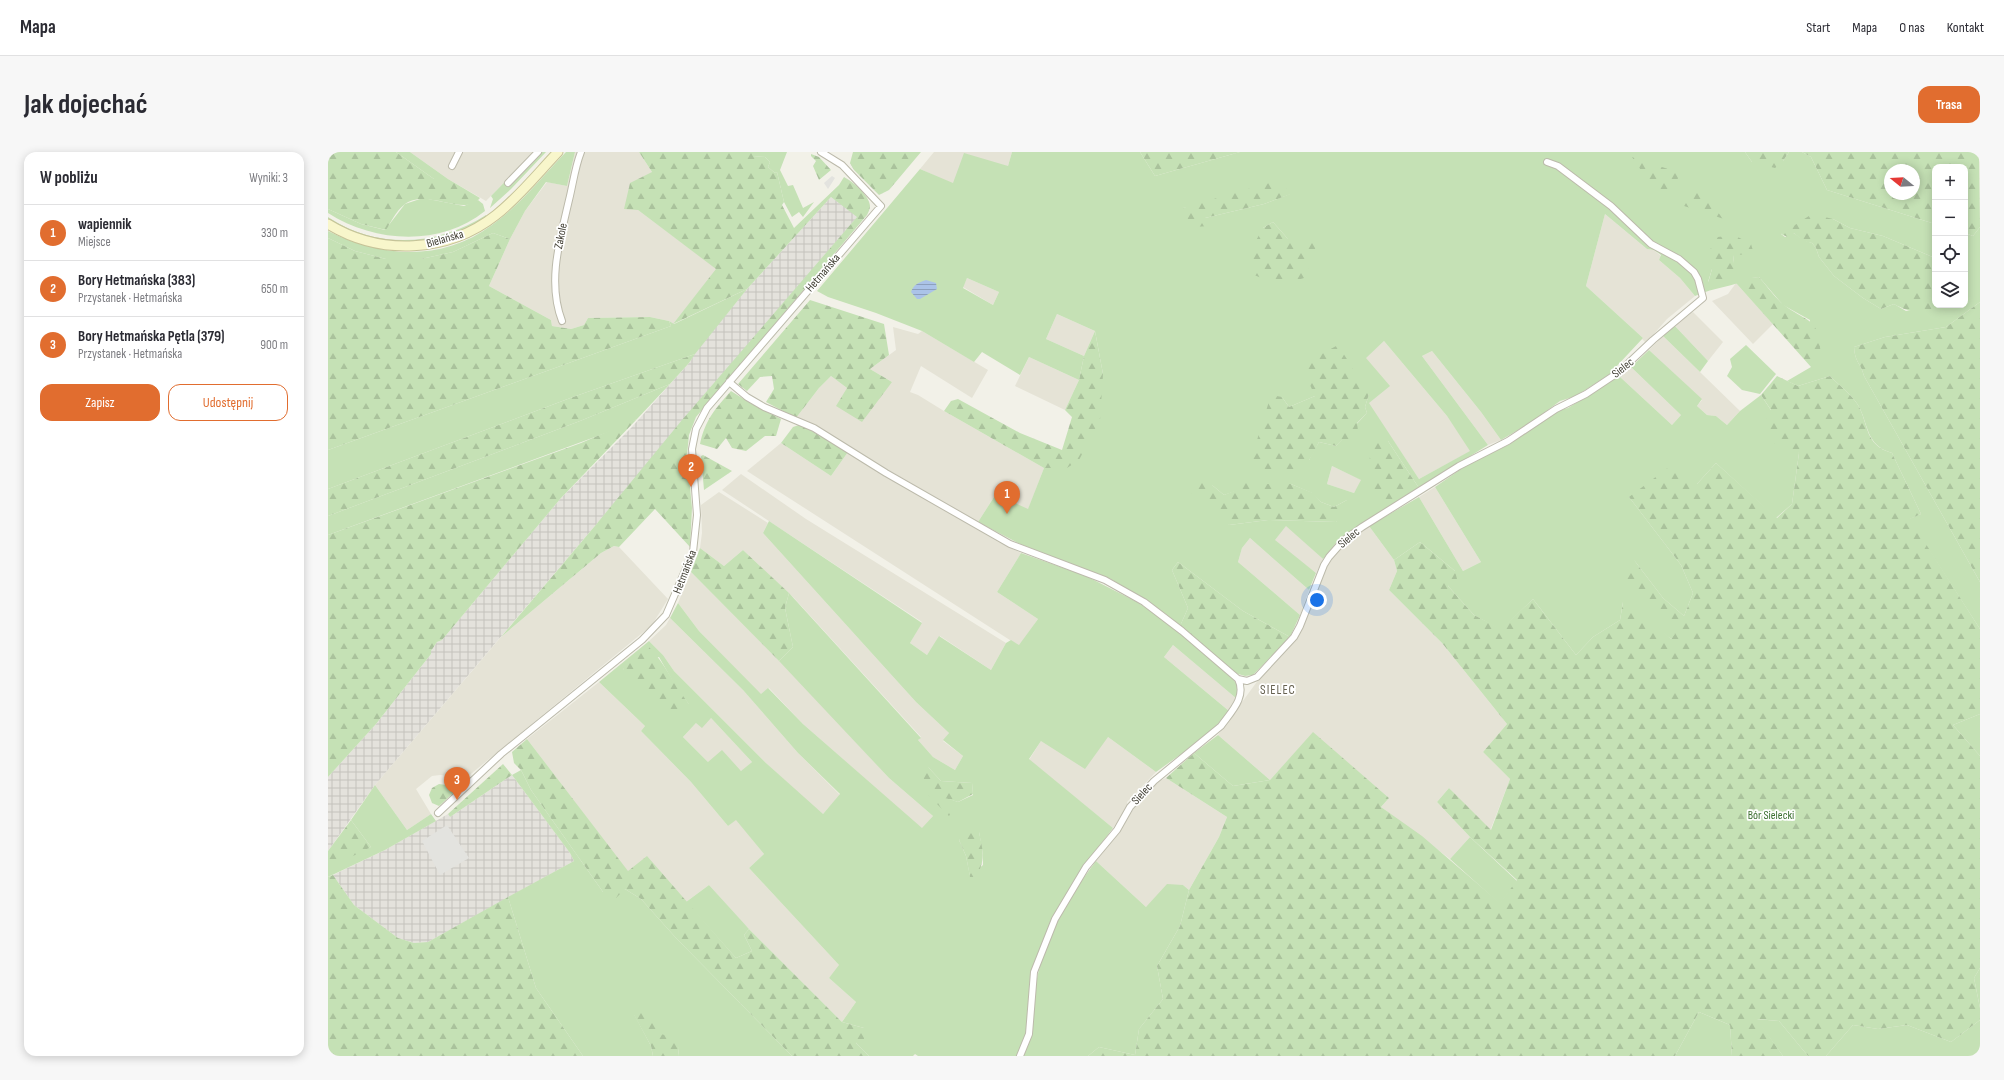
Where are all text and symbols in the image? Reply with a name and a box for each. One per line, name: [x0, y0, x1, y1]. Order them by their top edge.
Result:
text: Mapa: [20, 16, 56, 39]
text: Start: [1806, 19, 1830, 36]
text: Mapa: [1852, 19, 1877, 36]
text: O nas: [1899, 19, 1925, 36]
text: Kontakt: [1947, 19, 1984, 36]
button: Trasa: [1918, 86, 1980, 123]
text: Jak dojechać: [24, 88, 147, 121]
north arrow: [1884, 164, 1920, 200]
map controls: [1932, 164, 1968, 308]
button: +: [1932, 164, 1968, 200]
text: W pobliżu: [40, 168, 98, 188]
text: Wyniki: 3: [249, 170, 288, 186]
button: −: [1932, 200, 1968, 236]
text: wapiennik: [78, 215, 132, 234]
street label: Zakole: [551, 222, 571, 250]
text: 1: [50, 225, 56, 241]
text: 330 m: [261, 225, 288, 241]
street label: Bielańska: [425, 226, 466, 251]
text: Miejsce: [78, 234, 111, 250]
button: locate: [1932, 236, 1968, 272]
street label: Hetmańska: [802, 251, 844, 295]
text: Bory Hetmańska (383): [78, 271, 195, 290]
button: layers: [1932, 272, 1968, 308]
text: 2: [50, 281, 56, 297]
text: 650 m: [261, 281, 288, 297]
text: Przystanek · Hetmańska: [78, 290, 182, 306]
text: Bory Hetmańska Pętla (379): [78, 327, 225, 346]
text: 3: [50, 337, 56, 353]
text: 900 m: [260, 337, 288, 353]
text: Przystanek · Hetmańska: [78, 346, 182, 362]
street label: Sielec: [1609, 355, 1637, 381]
button: Zapisz: [40, 384, 160, 421]
button: Udostępnij: [168, 384, 288, 421]
pin: 2: [678, 454, 704, 487]
pin: 1: [994, 481, 1020, 514]
street label: Sielec: [1335, 524, 1363, 551]
street label: Hetmańska: [670, 548, 700, 596]
your location: [1307, 590, 1327, 610]
district label: SIELEC: [1260, 682, 1296, 698]
pin: 3: [444, 767, 470, 800]
street label: Sielec: [1128, 780, 1156, 808]
park label: Bór Sielecki: [1748, 808, 1794, 823]

